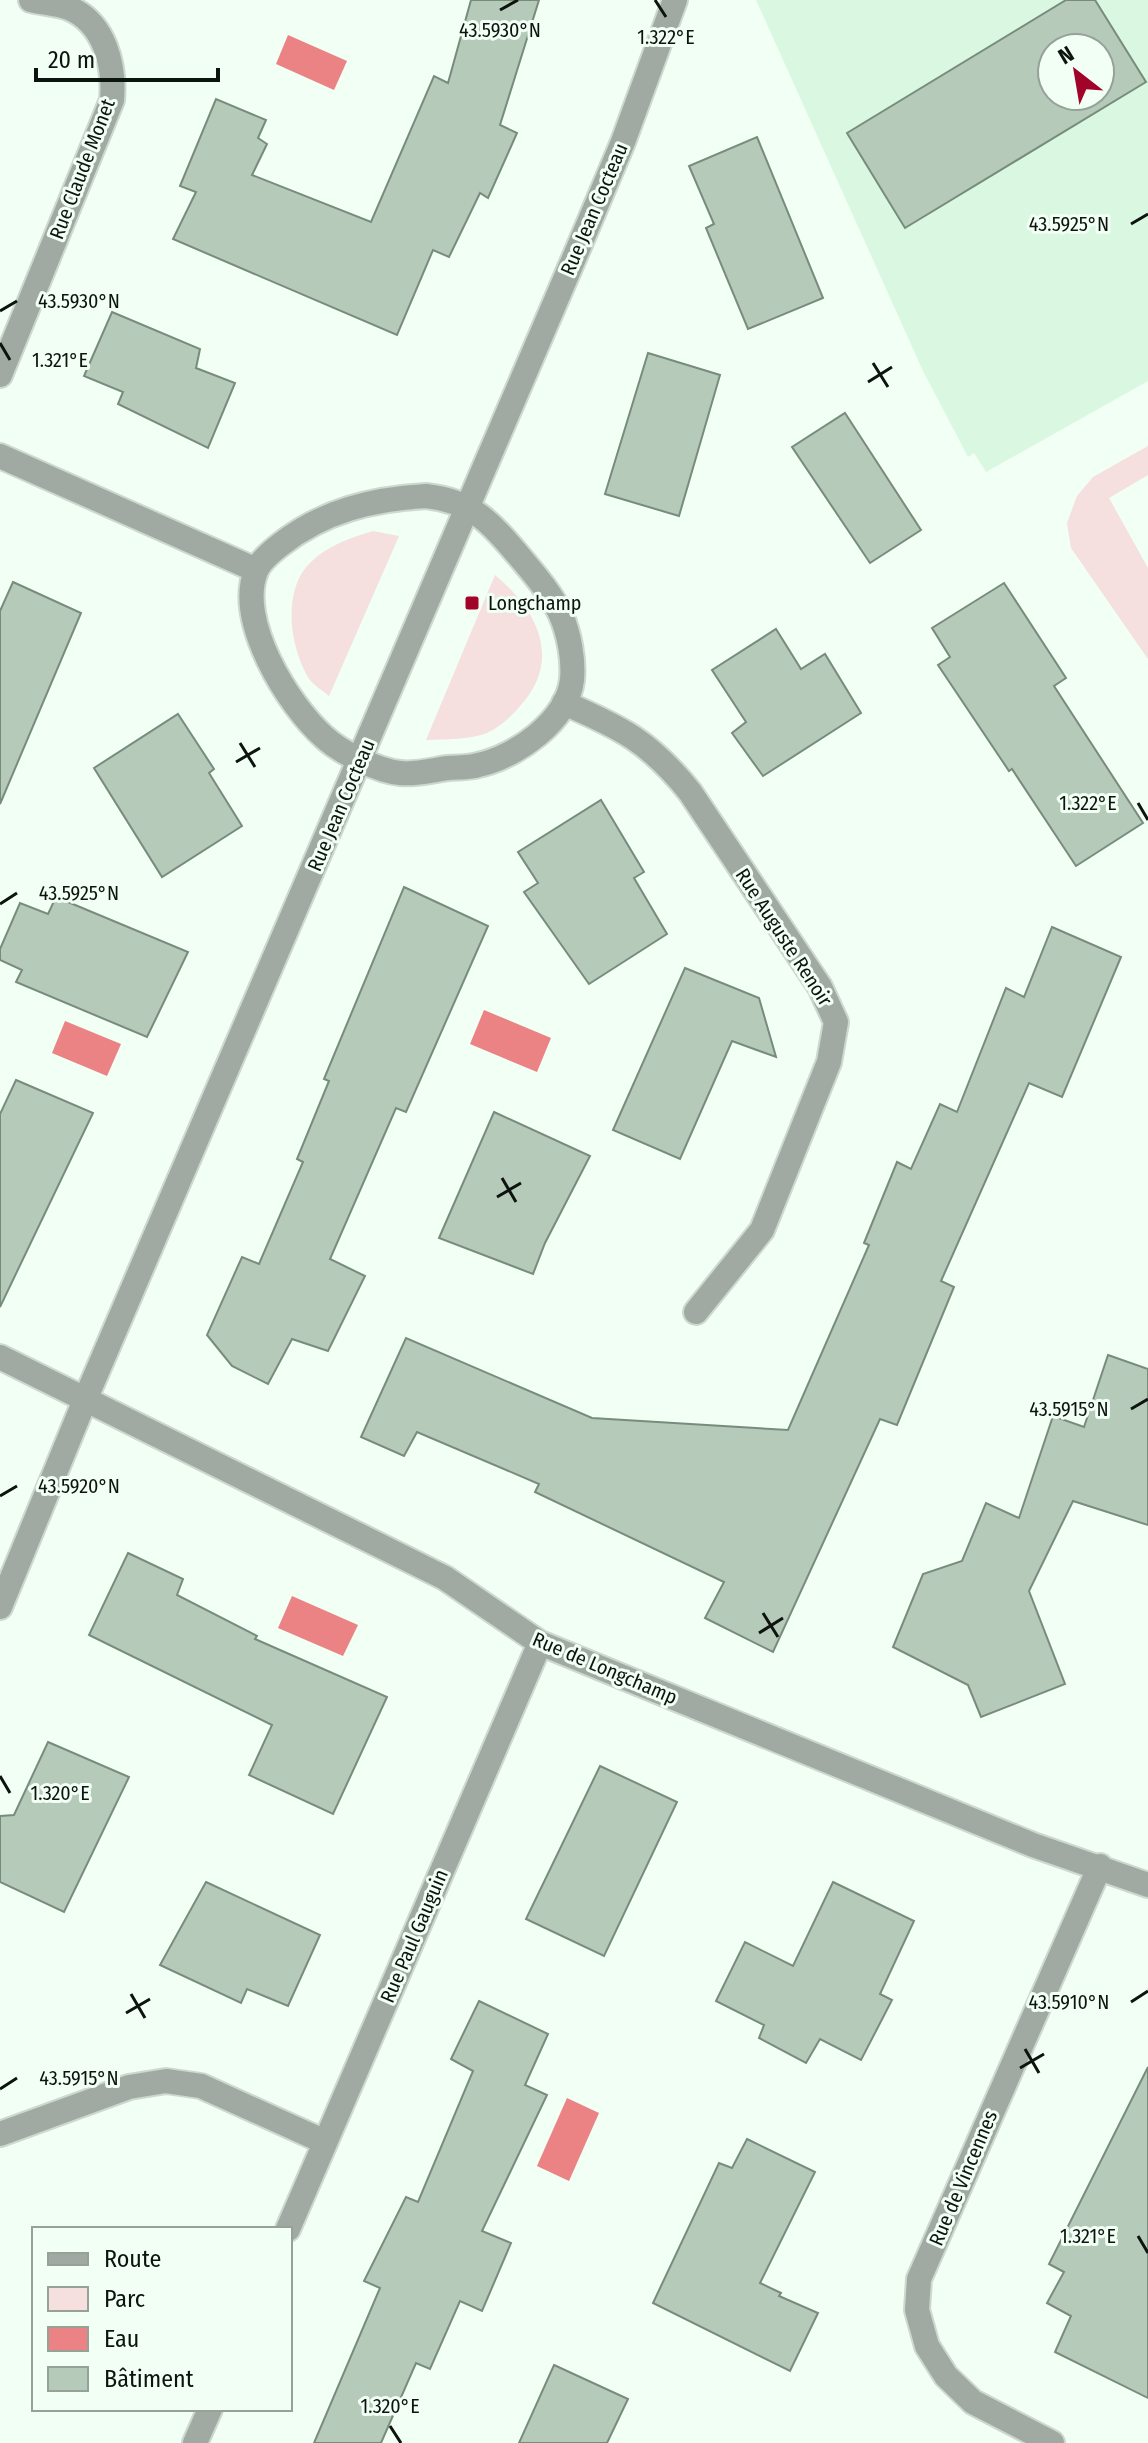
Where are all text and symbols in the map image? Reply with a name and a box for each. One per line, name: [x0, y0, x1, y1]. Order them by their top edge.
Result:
text: 43.5930°N: [459, 18, 541, 42]
text: 1.322°E: [637, 25, 695, 49]
scale bar: [36, 32, 218, 82]
north arrow: [1036, 32, 1116, 112]
text: N: [1053, 40, 1079, 70]
text: 20 m: [48, 46, 95, 74]
street label: Rue Claude Monet: [44, 95, 120, 243]
street label: Rue Jean Cocteau: [555, 139, 633, 279]
text: 43.5925°N: [1029, 212, 1109, 236]
text: 43.5930°N: [38, 289, 120, 313]
text: 1.321°E: [32, 348, 88, 372]
place label: Longchamp: [488, 591, 581, 615]
marker: Longchamp: [463, 594, 481, 612]
street label: Rue Jean Cocteau: [302, 735, 380, 875]
text: 1.322°E: [1059, 791, 1117, 815]
street label: Rue Auguste Renoir: [731, 864, 838, 1010]
text: 43.5925°N: [39, 881, 119, 905]
text: 43.5915°N: [1029, 1397, 1109, 1421]
text: 43.5920°N: [38, 1474, 120, 1498]
street label: Rue de Longchamp: [529, 1627, 681, 1709]
text: 1.320°E: [30, 1781, 90, 1805]
street label: Rue Paul Gauguin: [375, 1866, 453, 2006]
text: 43.5910°N: [1029, 1990, 1109, 2014]
text: 43.5915°N: [39, 2066, 119, 2090]
street label: Rue de Vincennes: [924, 2107, 1002, 2249]
text: 1.321°E: [1060, 2224, 1116, 2248]
legend: [32, 2227, 292, 2411]
text: Route: [104, 2245, 161, 2273]
text: Parc: [104, 2285, 145, 2313]
text: Eau: [104, 2325, 139, 2353]
text: Bâtiment: [104, 2365, 194, 2393]
text: 1.320°E: [360, 2394, 420, 2418]

